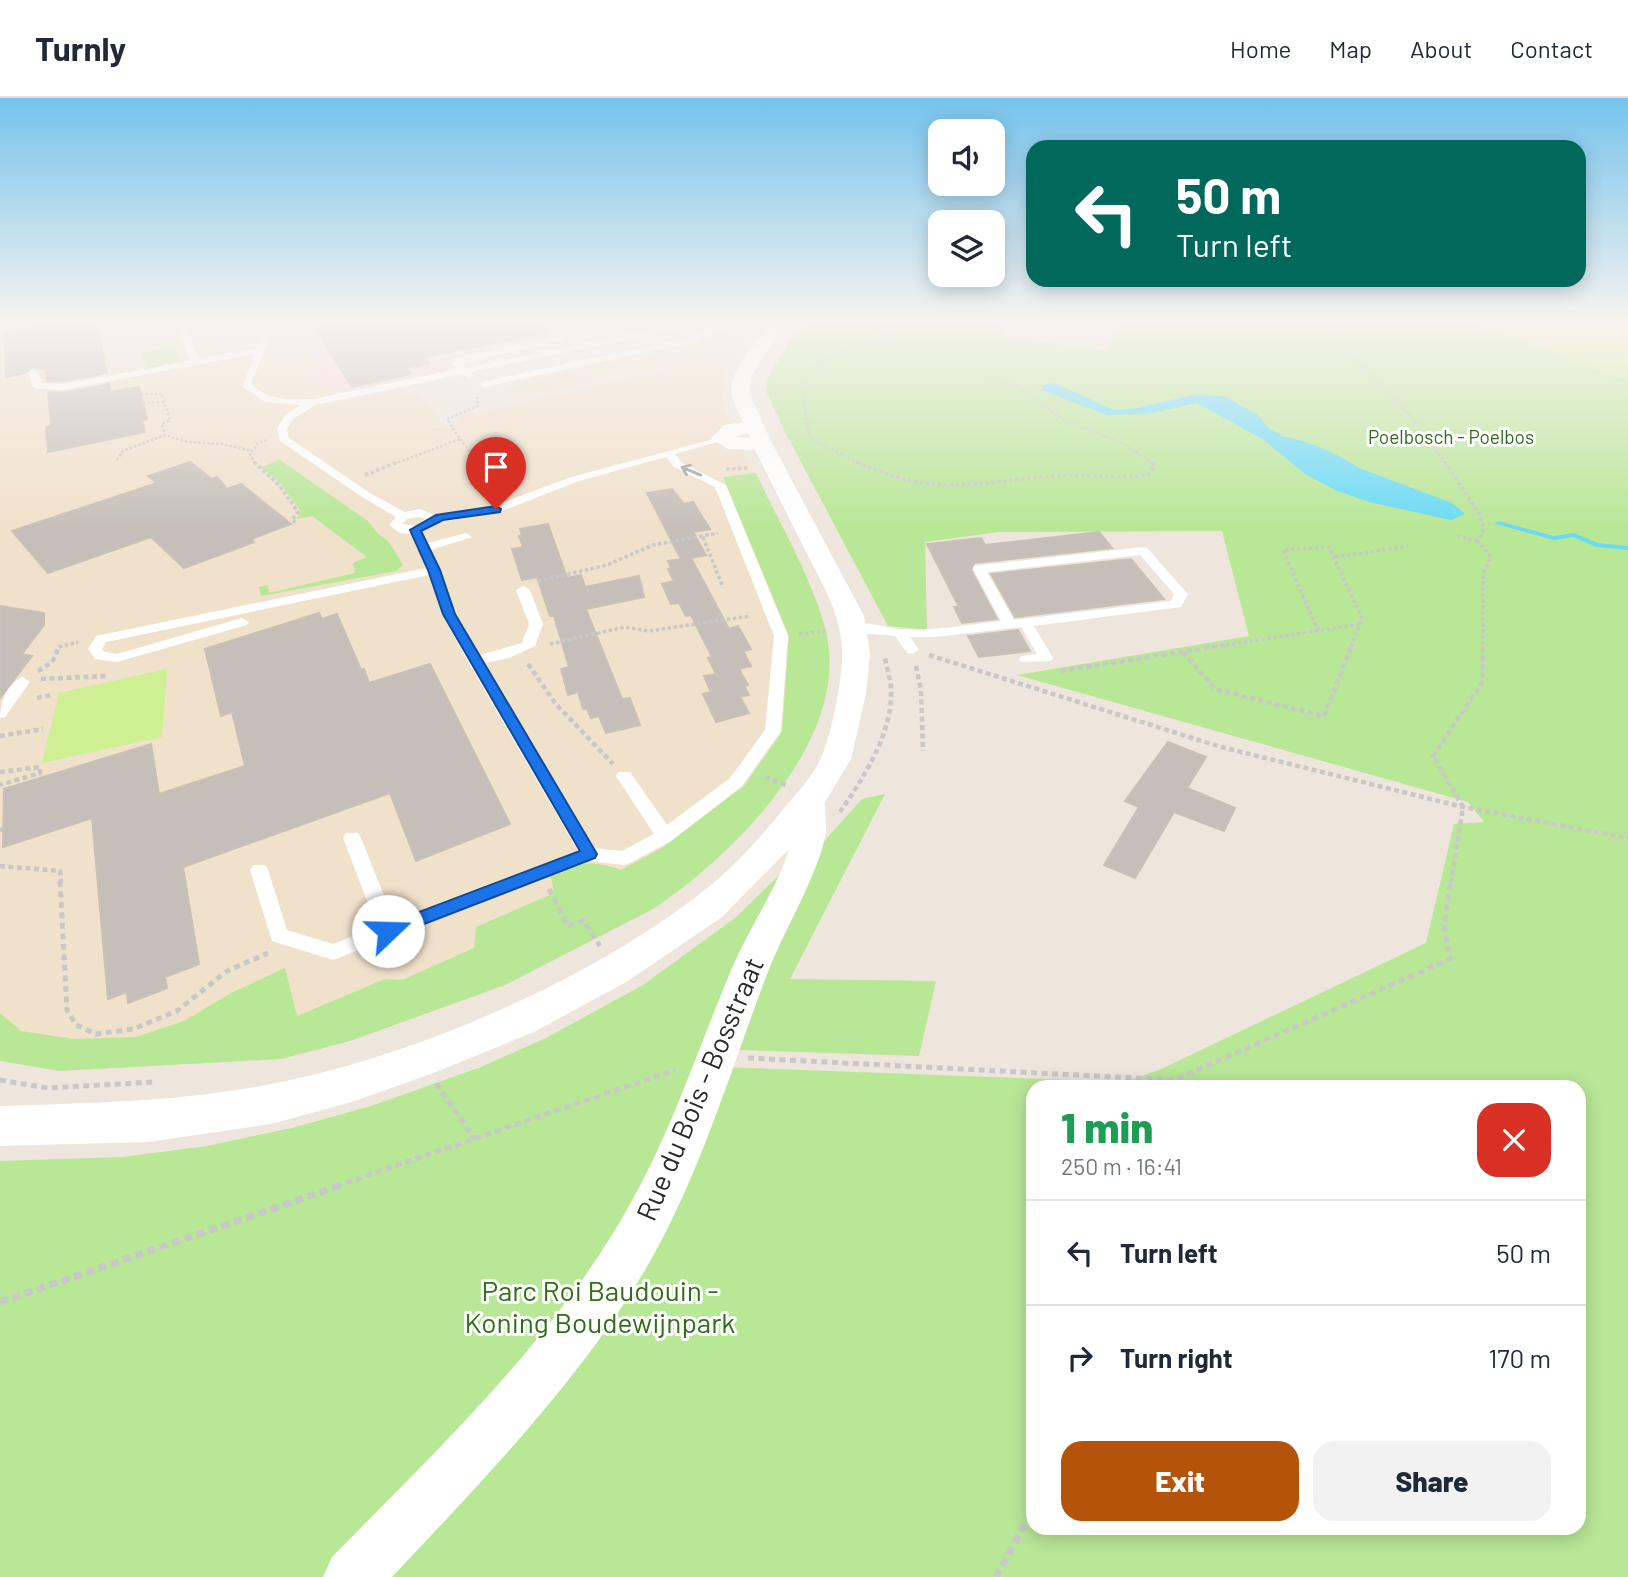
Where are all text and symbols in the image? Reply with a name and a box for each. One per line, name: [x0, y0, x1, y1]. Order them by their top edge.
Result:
text: Turnly: [35, 28, 126, 68]
text: Home: [1230, 34, 1291, 63]
text: Map: [1329, 34, 1372, 63]
text: About: [1410, 34, 1472, 63]
text: Contact: [1510, 34, 1593, 63]
map controls: [928, 119, 1005, 287]
button: sound: [928, 119, 1005, 196]
text: 50 m: [1176, 165, 1281, 224]
icon: left: [1061, 168, 1152, 259]
button: layers: [928, 210, 1005, 287]
text: Turn left: [1176, 225, 1293, 263]
park label: Poelbosch - Poelbos: [1368, 425, 1534, 448]
pin: [466, 437, 526, 509]
icon: arrive: [477, 448, 515, 486]
one-way arrow: [681, 463, 702, 476]
position arrow: [351, 894, 425, 968]
street label: Rue du Bois - Bosstraat: [628, 952, 770, 1225]
text: 1 min: [1061, 1101, 1153, 1151]
button: close: [1477, 1103, 1551, 1177]
text: 250 m · 16:41: [1061, 1152, 1182, 1180]
icon: left: [1061, 1234, 1099, 1272]
text: Turn left: [1120, 1237, 1218, 1268]
text: 50 m: [1496, 1237, 1551, 1268]
park label: Parc Roi Baudouin - Koning Boudewijnpark: [465, 1273, 735, 1339]
icon: right: [1061, 1339, 1099, 1377]
text: Turn right: [1120, 1342, 1233, 1373]
text: 170 m: [1488, 1342, 1551, 1373]
button: Exit: [1061, 1441, 1299, 1521]
button: Share: [1313, 1441, 1551, 1521]

